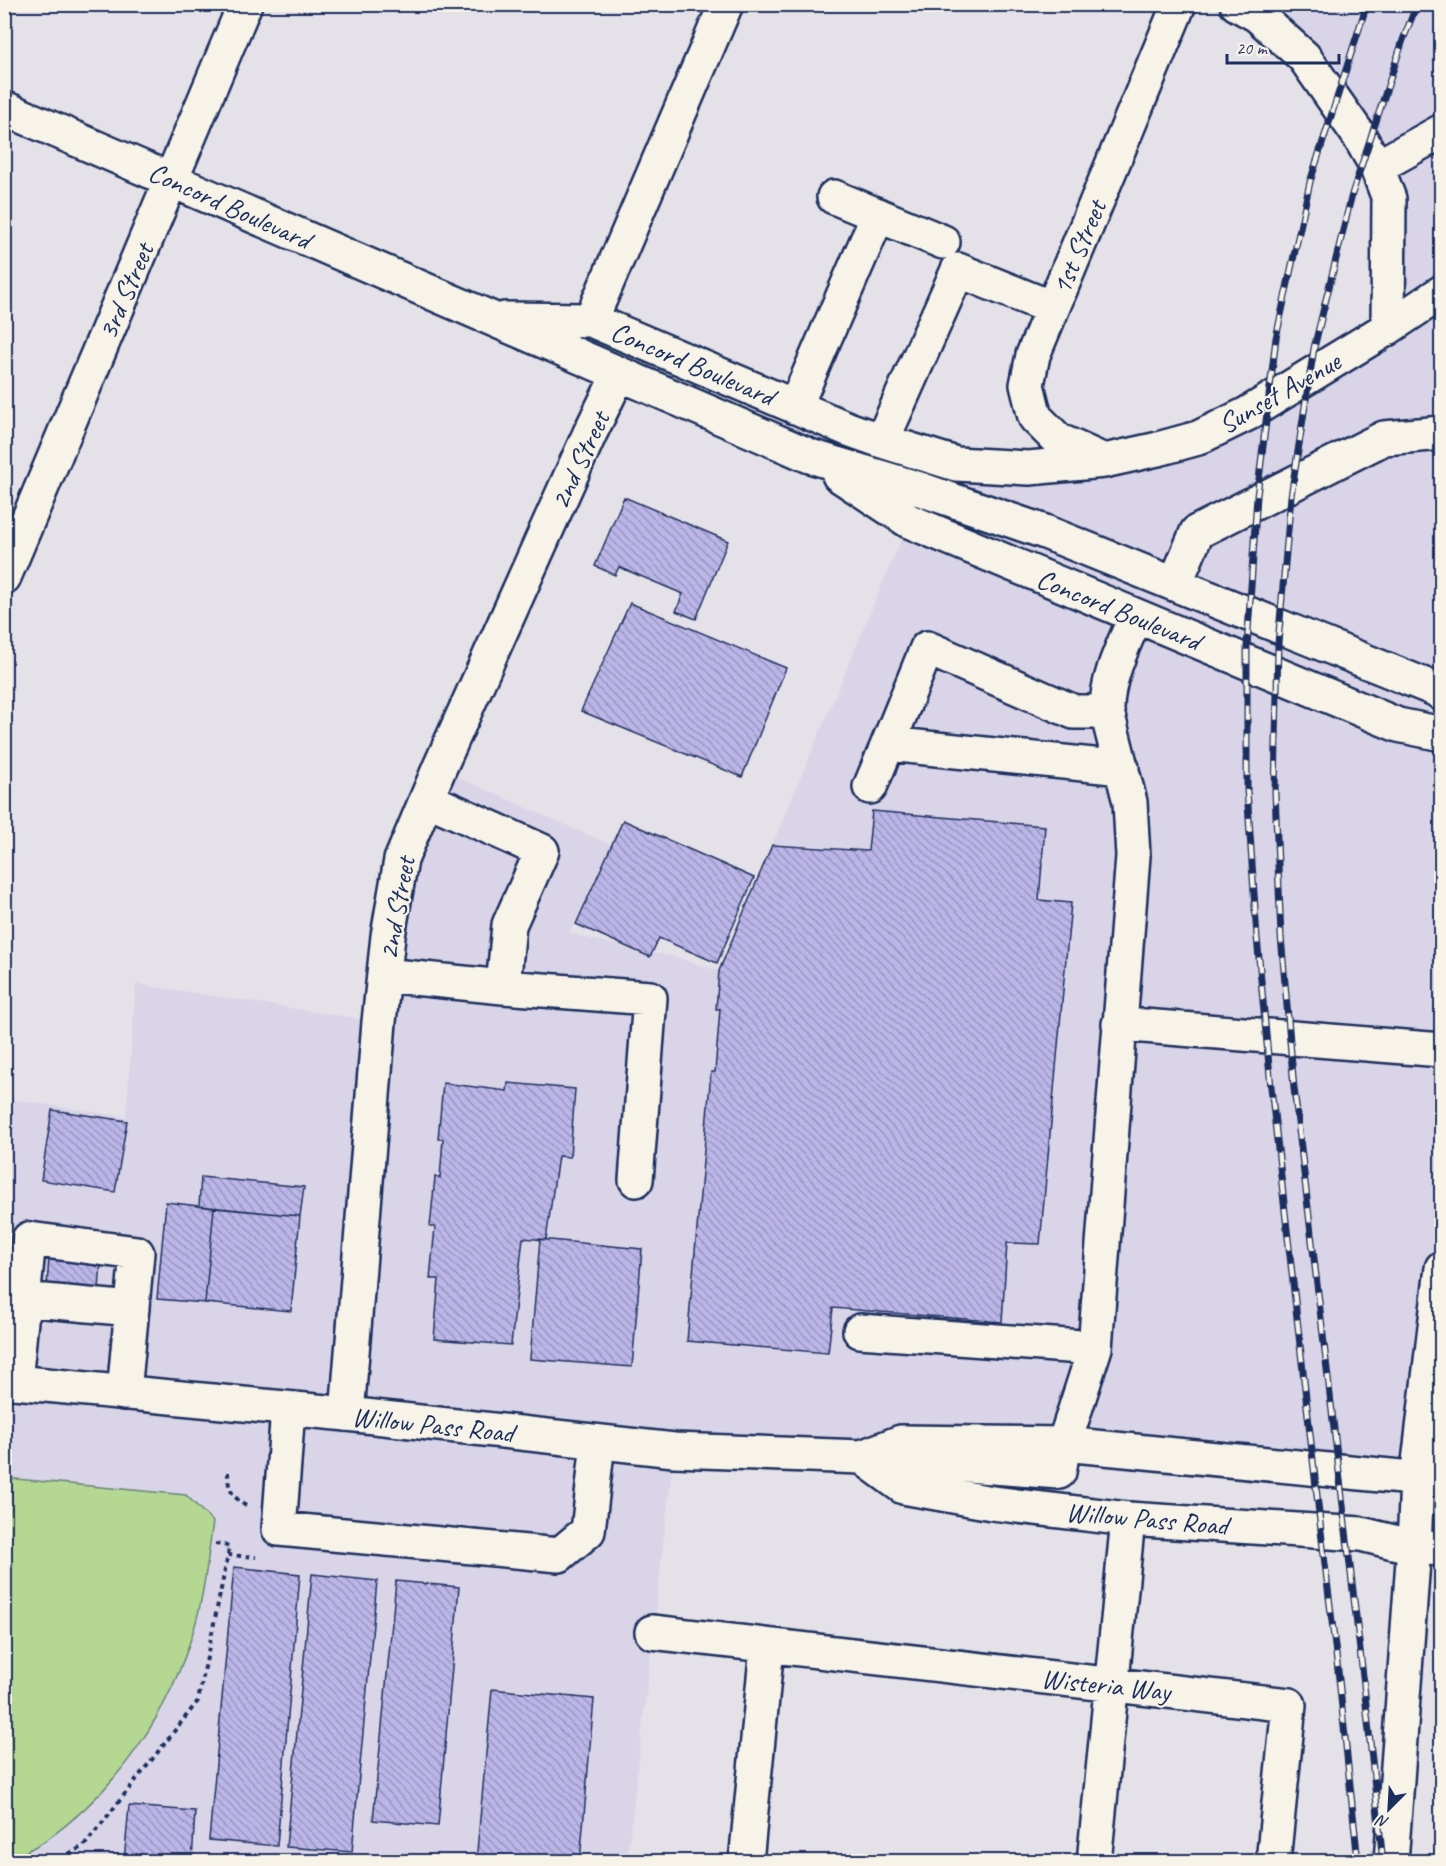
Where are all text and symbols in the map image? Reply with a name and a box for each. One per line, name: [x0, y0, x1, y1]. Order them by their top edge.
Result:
scale bar: [1227, 27, 1340, 65]
text: 20 m: [1236, 37, 1269, 59]
street label: Concord Boulevard: [143, 154, 320, 258]
street label: 1st Street: [1043, 192, 1115, 299]
street label: 3rd Street: [90, 235, 162, 344]
street label: Concord Boulevard: [606, 313, 783, 415]
street label: Sunset Avenue: [1212, 343, 1348, 441]
street label: 2nd Street: [542, 403, 618, 514]
street label: Concord Boulevard: [1032, 561, 1210, 660]
street label: 2nd Street: [370, 851, 423, 962]
street label: Willow Pass Road: [351, 1399, 519, 1451]
street label: Willow Pass Road: [1065, 1494, 1233, 1543]
street label: Wisteria Way: [1040, 1660, 1175, 1709]
north arrow: [1359, 1779, 1419, 1839]
text: N: [1372, 1809, 1392, 1833]

